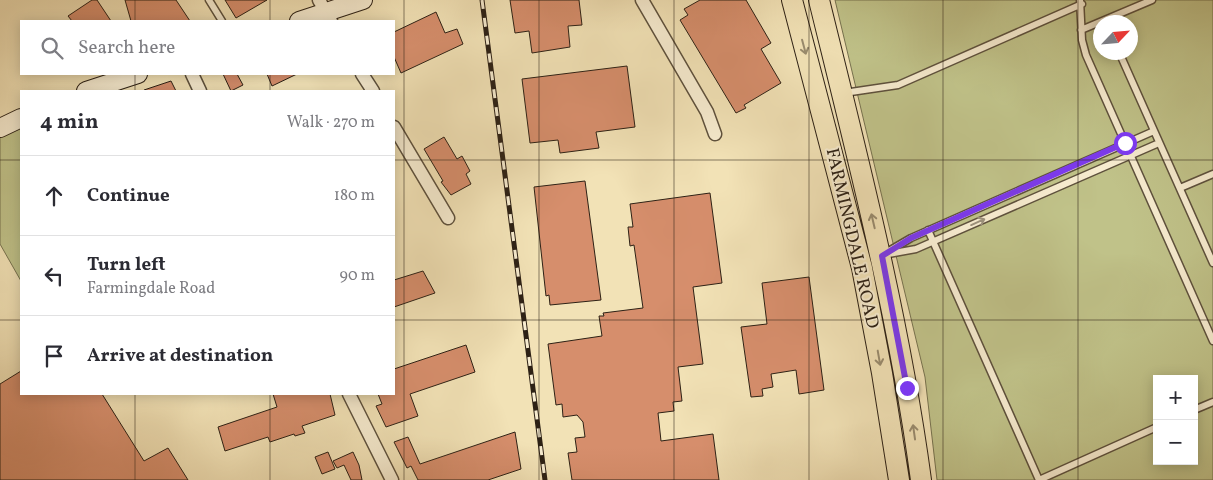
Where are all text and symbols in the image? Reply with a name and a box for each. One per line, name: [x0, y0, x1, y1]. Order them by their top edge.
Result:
north arrow: [1093, 15, 1138, 60]
search box: [20, 20, 395, 75]
icon: search: [38, 34, 66, 62]
text: Search here: [78, 35, 175, 61]
one-way arrow: [800, 39, 810, 55]
text: 4 min: [40, 108, 99, 137]
text: Walk · 270 m: [287, 112, 375, 134]
route start: [1114, 132, 1137, 155]
street label: FARMINGDALE ROAD: [819, 146, 884, 331]
icon: ahead: [40, 182, 68, 210]
text: Continue: [87, 183, 170, 209]
text: 180 m: [334, 185, 375, 207]
one-way arrow: [868, 213, 877, 229]
one-way arrow: [970, 217, 985, 227]
text: Turn left: [87, 252, 166, 278]
icon: left: [40, 262, 68, 290]
text: 90 m: [339, 265, 375, 287]
text: Farmingdale Road: [87, 278, 215, 300]
icon: arrive: [40, 342, 68, 370]
text: Arrive at destination: [87, 343, 273, 369]
one-way arrow: [875, 350, 885, 366]
map controls: [1153, 375, 1198, 465]
button: +: [1153, 375, 1198, 420]
route end: [896, 377, 919, 400]
button: −: [1153, 420, 1198, 465]
one-way arrow: [909, 424, 919, 440]

